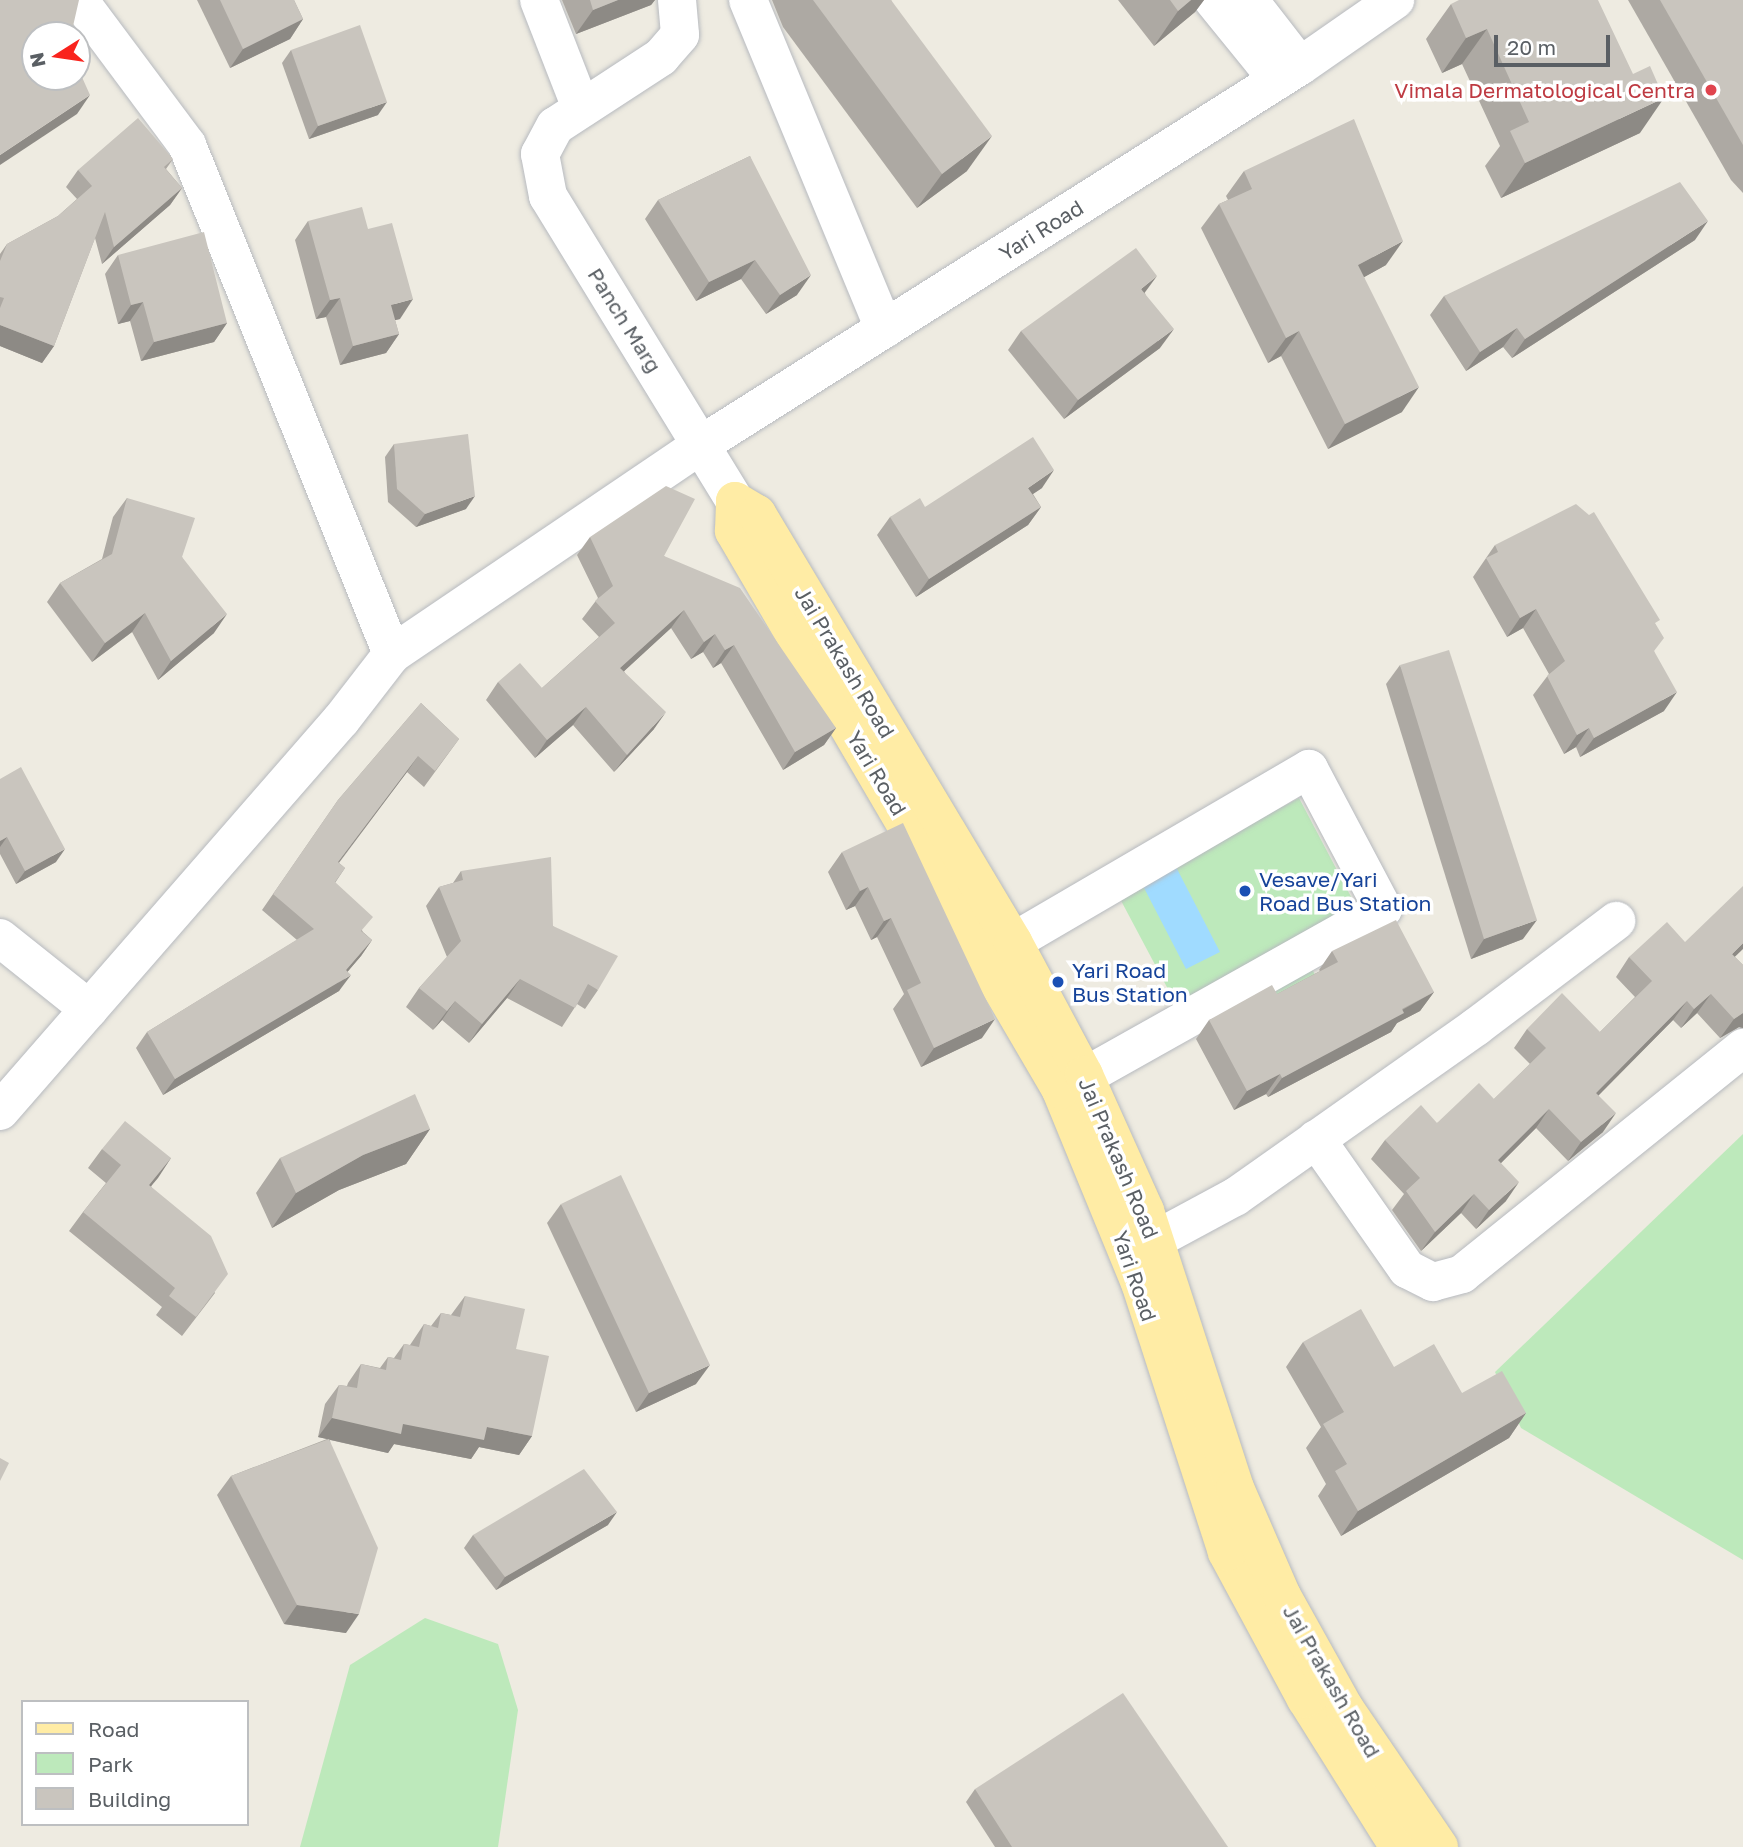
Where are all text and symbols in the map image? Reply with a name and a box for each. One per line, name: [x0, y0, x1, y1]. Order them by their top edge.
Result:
north arrow: [21, 21, 91, 91]
scale bar: [1498, 21, 1614, 65]
text: 20 m: [1507, 34, 1556, 60]
text: N: [24, 51, 50, 70]
place label: Vimala Dermatological Centra: [1394, 77, 1695, 103]
marker: Vimala Dermatological Centra: [1701, 80, 1721, 100]
street label: Yari Road: [994, 194, 1088, 266]
street label: Panch Marg: [583, 263, 667, 377]
street label: Jai Prakash Road: [790, 582, 900, 742]
street label: Yari Road: [842, 726, 912, 820]
place label: Vesave/Yari Road Bus Station: [1259, 866, 1431, 916]
marker: Vesave/Yari Road Bus Station: [1237, 883, 1253, 899]
place label: Yari Road Bus Station: [1072, 957, 1188, 1007]
marker: Yari Road Bus Station: [1050, 974, 1066, 990]
street label: Jai Prakash Road: [1074, 1074, 1164, 1242]
street label: Yari Road: [1108, 1227, 1162, 1325]
street label: Jai Prakash Road: [1278, 1600, 1386, 1762]
legend: [21, 1700, 248, 1826]
text: Road: [88, 1716, 139, 1742]
text: Park: [88, 1751, 133, 1777]
text: Building: [88, 1786, 171, 1812]

